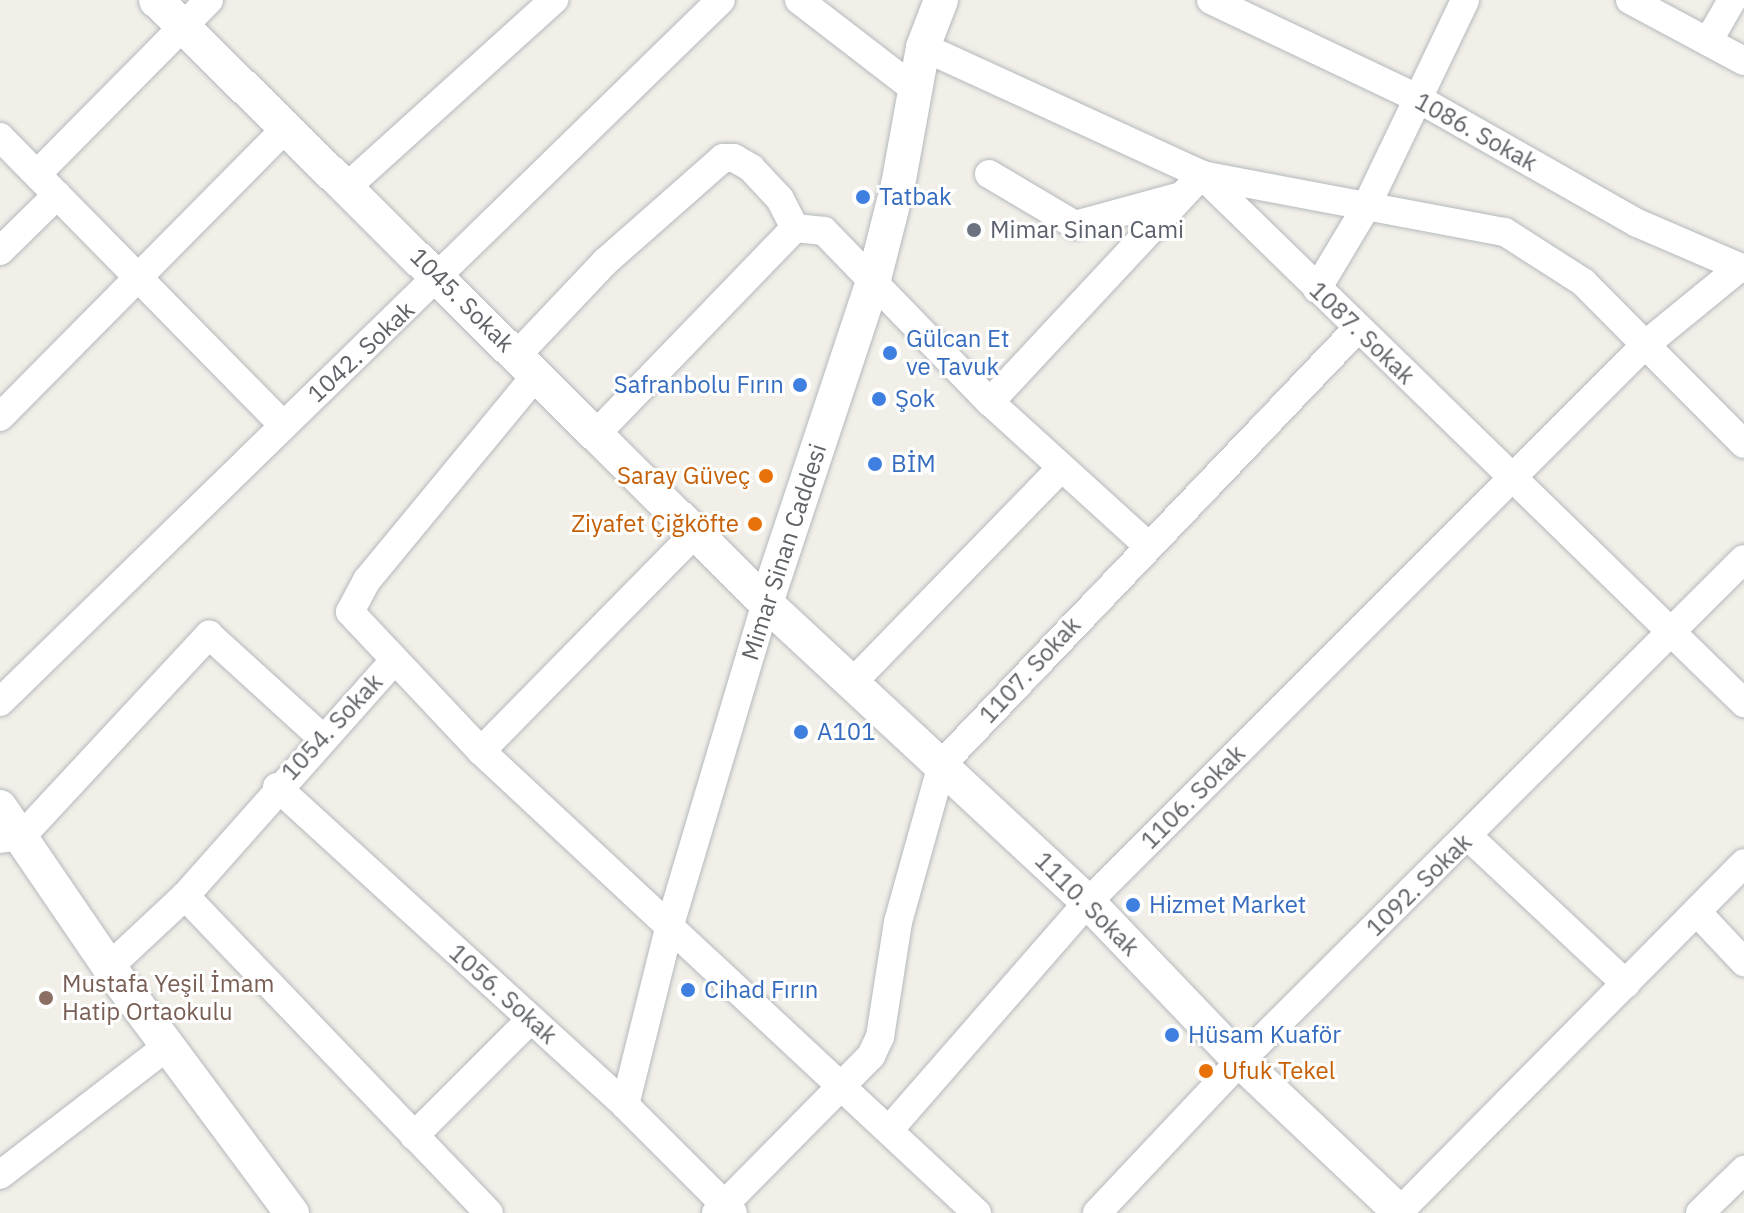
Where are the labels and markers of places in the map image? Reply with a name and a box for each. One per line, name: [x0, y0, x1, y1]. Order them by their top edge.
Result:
place label: Tatbak: [879, 183, 952, 211]
marker: Tatbak: [854, 188, 872, 206]
place label: Mimar Sinan Cami: [990, 216, 1184, 244]
marker: Mimar Sinan Cami: [965, 221, 983, 239]
place label: Gülcan Et ve Tavuk: [906, 325, 1009, 381]
marker: Gülcan Et ve Tavuk: [881, 344, 899, 362]
place label: Safranbolu Fırın: [614, 371, 784, 399]
marker: Safranbolu Fırın: [791, 376, 809, 394]
place label: Şok: [895, 385, 935, 413]
marker: Şok: [870, 390, 888, 408]
place label: BİM: [891, 450, 936, 478]
marker: BİM: [866, 455, 884, 473]
place label: Saray Güveç: [617, 462, 750, 490]
marker: Saray Güveç: [757, 467, 775, 485]
place label: Ziyafet Çiğköfte: [571, 510, 739, 538]
marker: Ziyafet Çiğköfte: [746, 515, 764, 533]
place label: A101: [817, 718, 876, 746]
marker: A101: [792, 723, 810, 741]
place label: Hizmet Market: [1149, 891, 1306, 919]
marker: Hizmet Market: [1124, 896, 1142, 914]
place label: Mustafa Yeşil İmam Hatip Ortaokulu: [62, 970, 275, 1026]
place label: Cihad Fırın: [704, 976, 818, 1004]
marker: Cihad Fırın: [679, 981, 697, 999]
marker: Mustafa Yeşil İmam Hatip Ortaokulu: [37, 989, 55, 1007]
place label: Hüsam Kuaför: [1188, 1021, 1341, 1049]
marker: Hüsam Kuaför: [1163, 1026, 1181, 1044]
place label: Ufuk Tekel: [1222, 1057, 1335, 1085]
marker: Ufuk Tekel: [1197, 1062, 1215, 1080]

